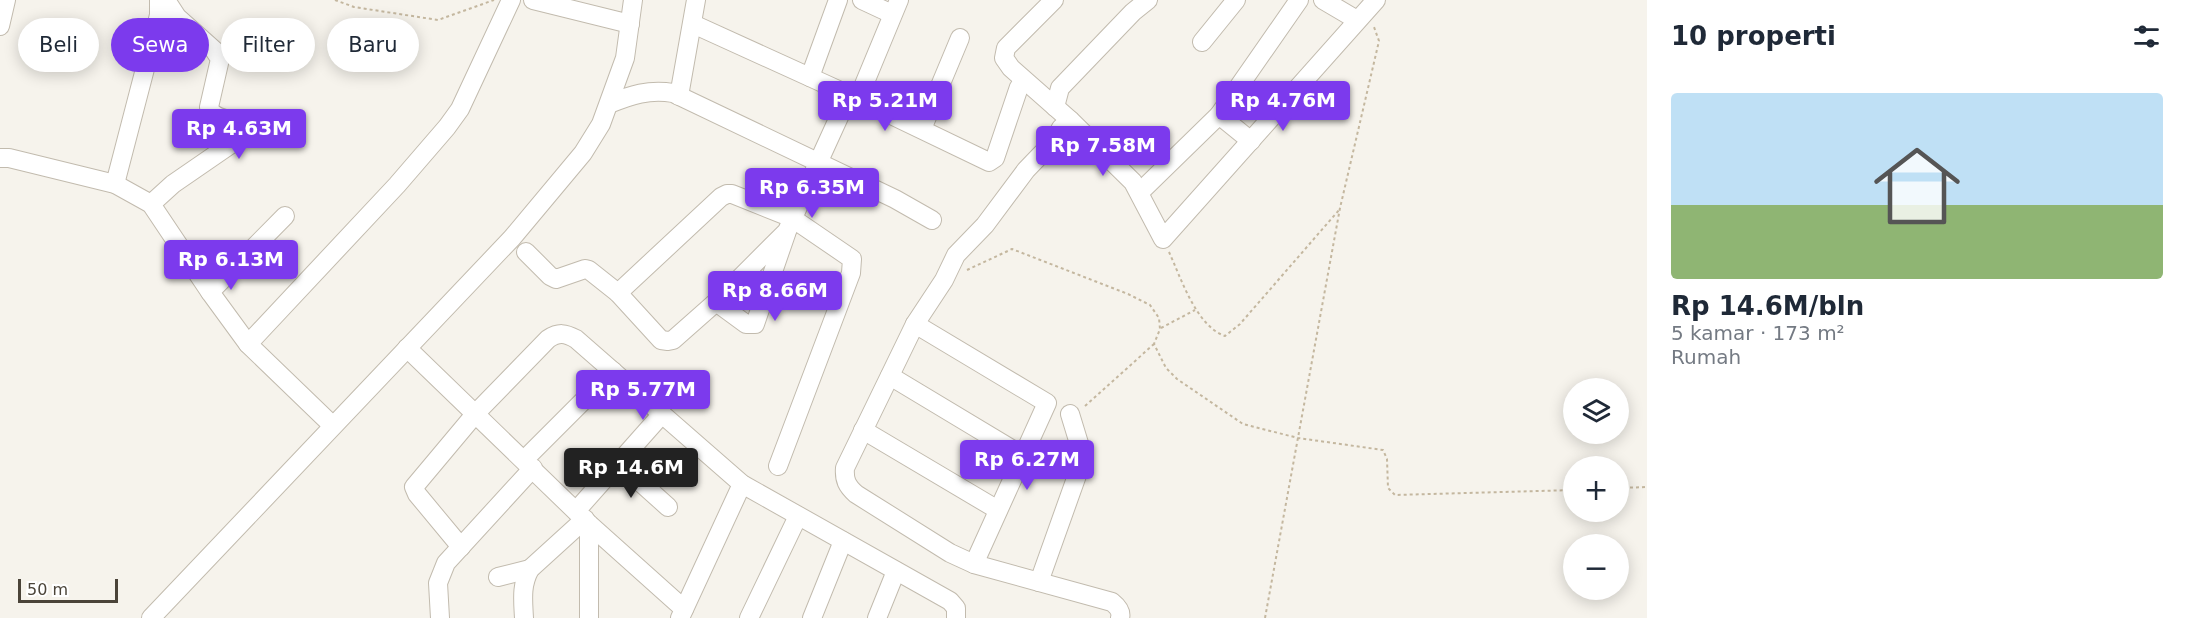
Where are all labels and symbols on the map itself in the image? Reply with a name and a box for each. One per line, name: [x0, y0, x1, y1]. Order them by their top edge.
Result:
pin: Rp 5.21M: [823, 81, 947, 132]
pin: Rp 4.76M: [1221, 81, 1345, 132]
pin: Rp 4.63M: [177, 109, 301, 160]
pin: Rp 7.58M: [1041, 126, 1165, 177]
pin: Rp 6.35M: [750, 168, 874, 219]
pin: Rp 6.13M: [169, 240, 293, 291]
pin: Rp 8.66M: [713, 271, 837, 322]
pin: Rp 5.77M: [581, 370, 705, 421]
pin: Rp 6.27M: [965, 440, 1089, 491]
pin: Rp 14.6M: [569, 448, 693, 499]
scale bar: [18, 576, 118, 604]

